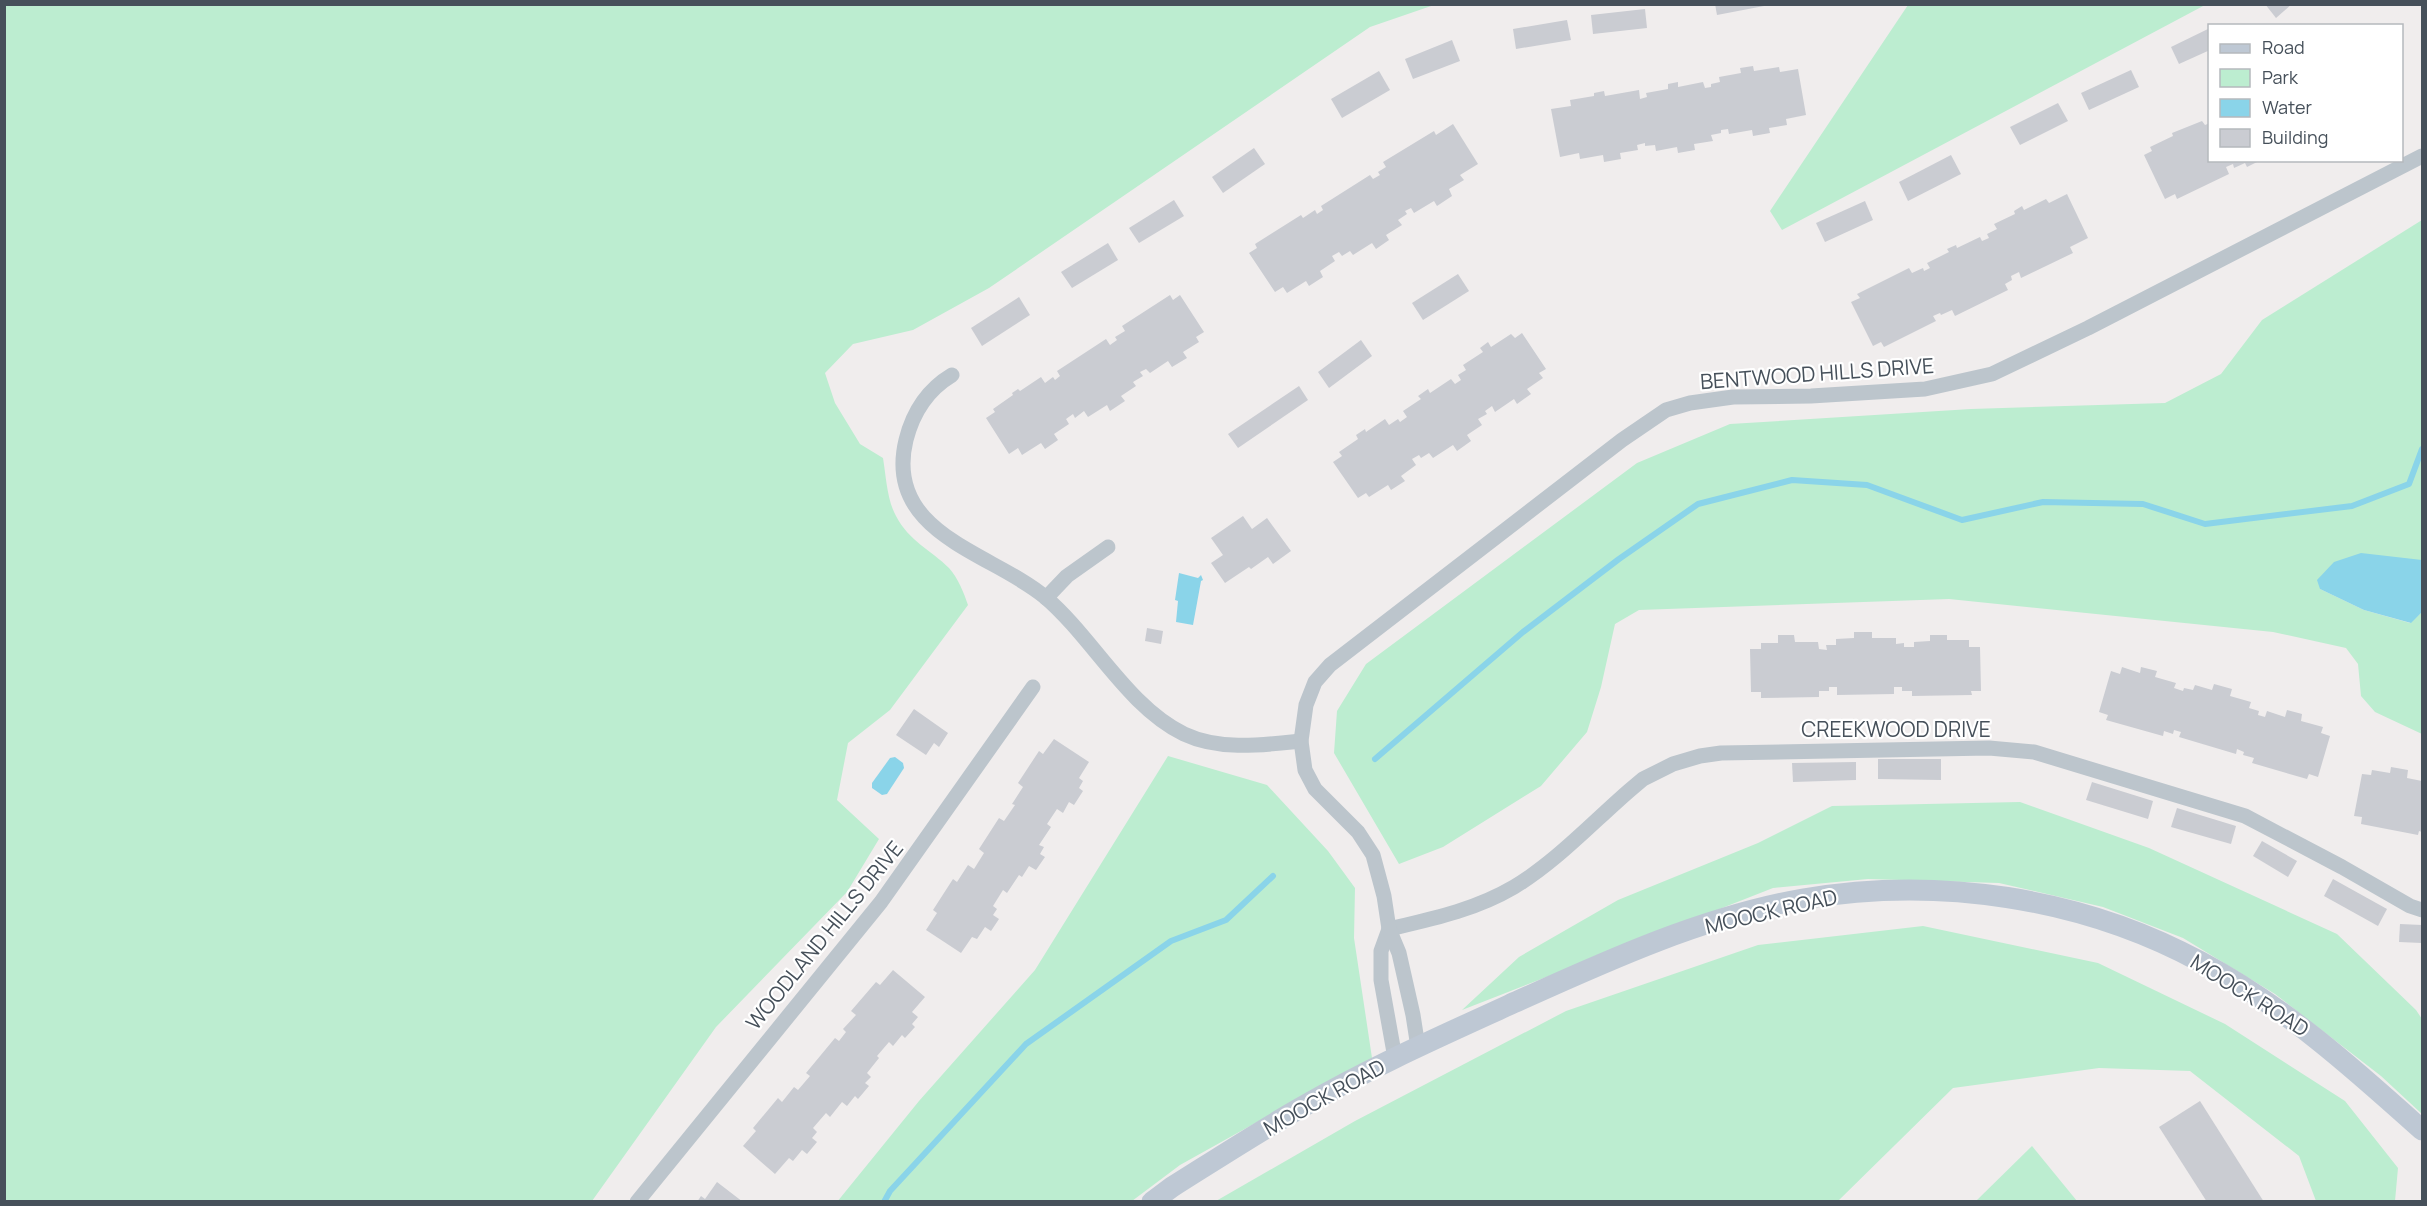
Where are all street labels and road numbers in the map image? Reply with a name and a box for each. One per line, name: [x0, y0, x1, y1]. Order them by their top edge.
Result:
street label: BENTWOOD HILLS DRIVE: [1699, 351, 1935, 395]
street label: CREEKWOOD DRIVE: [1801, 715, 1991, 743]
street label: WOODLAND HILLS DRIVE: [739, 835, 909, 1035]
street label: MOOCK ROAD: [1702, 882, 1840, 940]
street label: MOOCK ROAD: [2185, 947, 2315, 1043]
street label: MOOCK ROAD: [1258, 1052, 1390, 1142]

